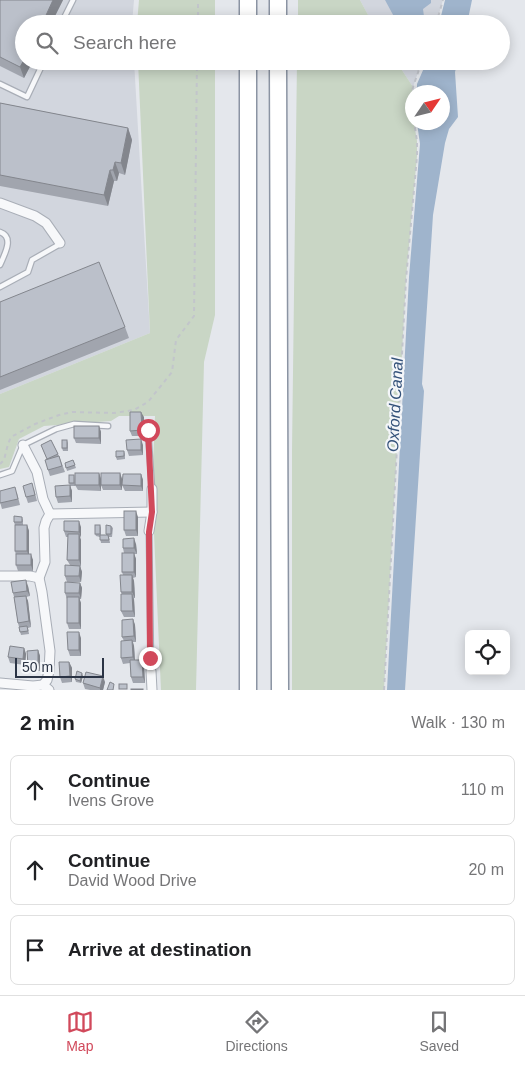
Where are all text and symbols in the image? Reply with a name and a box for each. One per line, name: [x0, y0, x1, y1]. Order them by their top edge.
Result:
search box: [15, 15, 510, 70]
icon: search: [33, 29, 61, 57]
text: Search here: [73, 32, 177, 53]
north arrow: [405, 85, 450, 130]
water label: Oxford Canal: [384, 357, 406, 453]
route start: [137, 419, 160, 442]
map controls: [465, 630, 510, 675]
button: locate: [465, 630, 510, 675]
route end: [139, 647, 162, 670]
scale bar: [15, 655, 104, 678]
text: 50 m: [22, 659, 53, 675]
text: 2 min: [20, 711, 75, 734]
text: Walk · 130 m: [411, 714, 505, 731]
text: Continue: [68, 770, 150, 791]
icon: ahead: [21, 776, 49, 804]
text: 110 m: [461, 781, 504, 798]
text: Ivens Grove: [68, 792, 154, 809]
text: Continue: [68, 850, 150, 871]
icon: ahead: [21, 856, 49, 884]
text: 20 m: [468, 861, 504, 878]
text: David Wood Drive: [68, 872, 197, 889]
icon: arrive: [21, 936, 49, 964]
text: Arrive at destination: [68, 939, 252, 960]
tab: Map: [66, 1008, 94, 1054]
tab: Directions: [226, 1008, 288, 1054]
tab: Saved: [419, 1008, 459, 1054]

